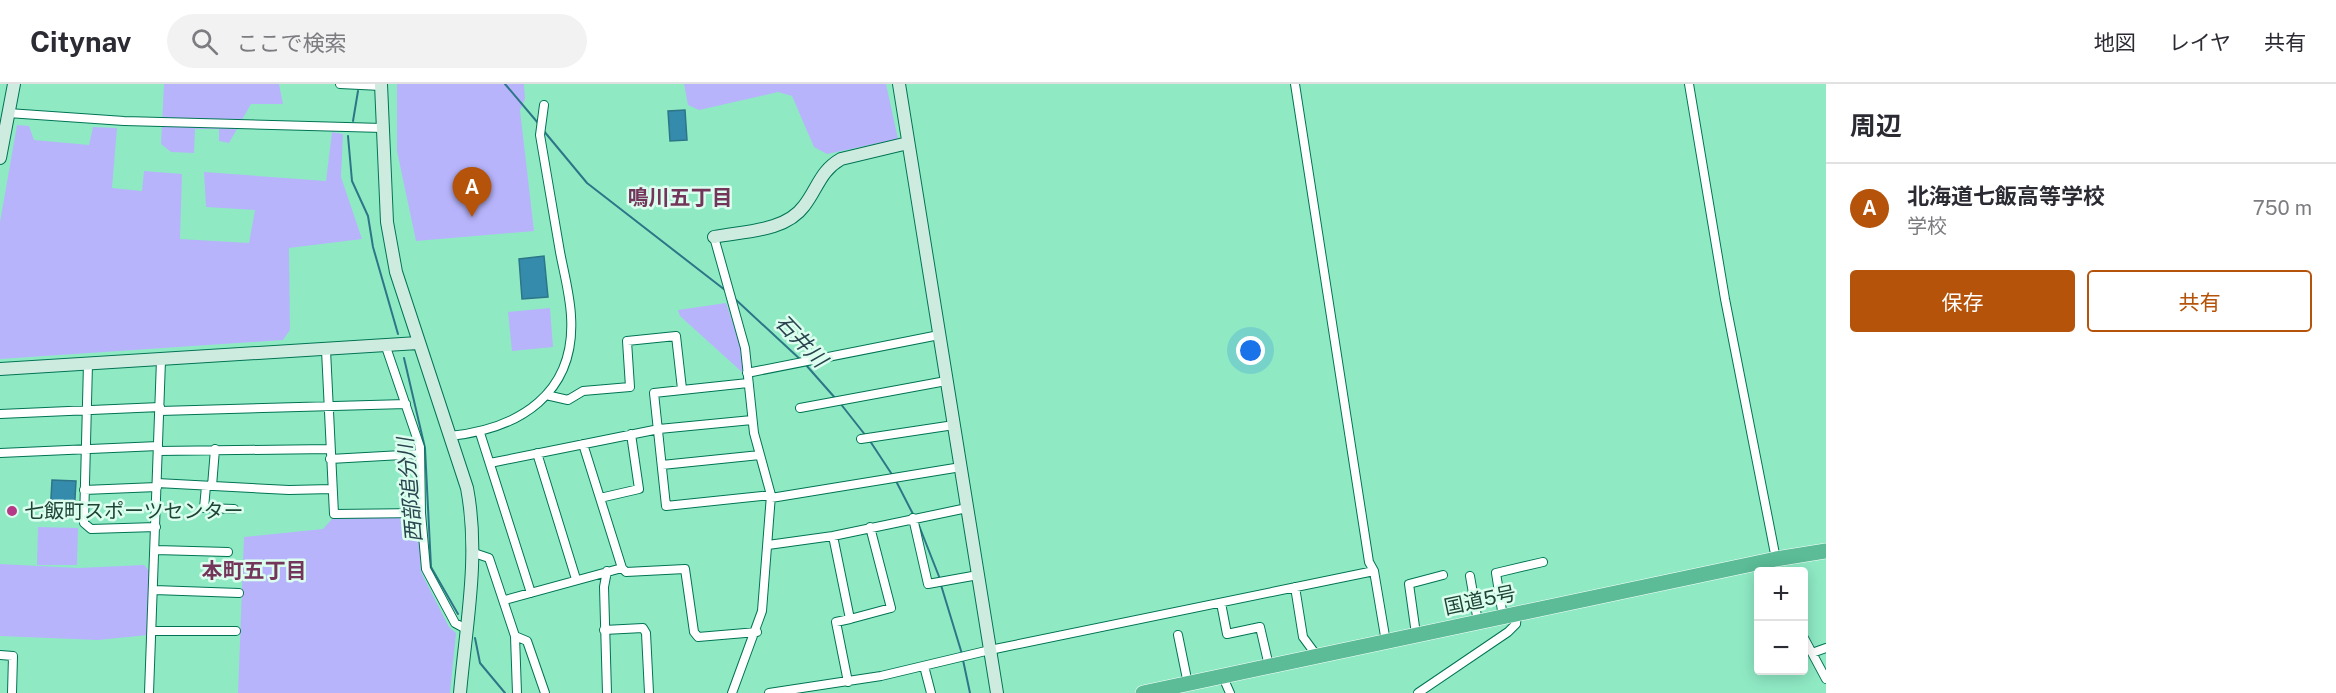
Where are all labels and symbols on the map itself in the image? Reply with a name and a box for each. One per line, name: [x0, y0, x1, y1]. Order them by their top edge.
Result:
pin: A: [452, 168, 492, 217]
district label: 鳴川五丁目: [628, 185, 733, 210]
water label: 石井川: [770, 309, 834, 373]
your location: [1236, 336, 1265, 365]
water label: 西部追分川: [392, 435, 427, 543]
place label: 七飯町スポーツセンター: [24, 499, 244, 523]
marker: 七飯町スポーツセンター: [5, 504, 19, 518]
district label: 本町五丁目: [202, 558, 307, 583]
street label: 国道5号: [1442, 581, 1518, 619]

